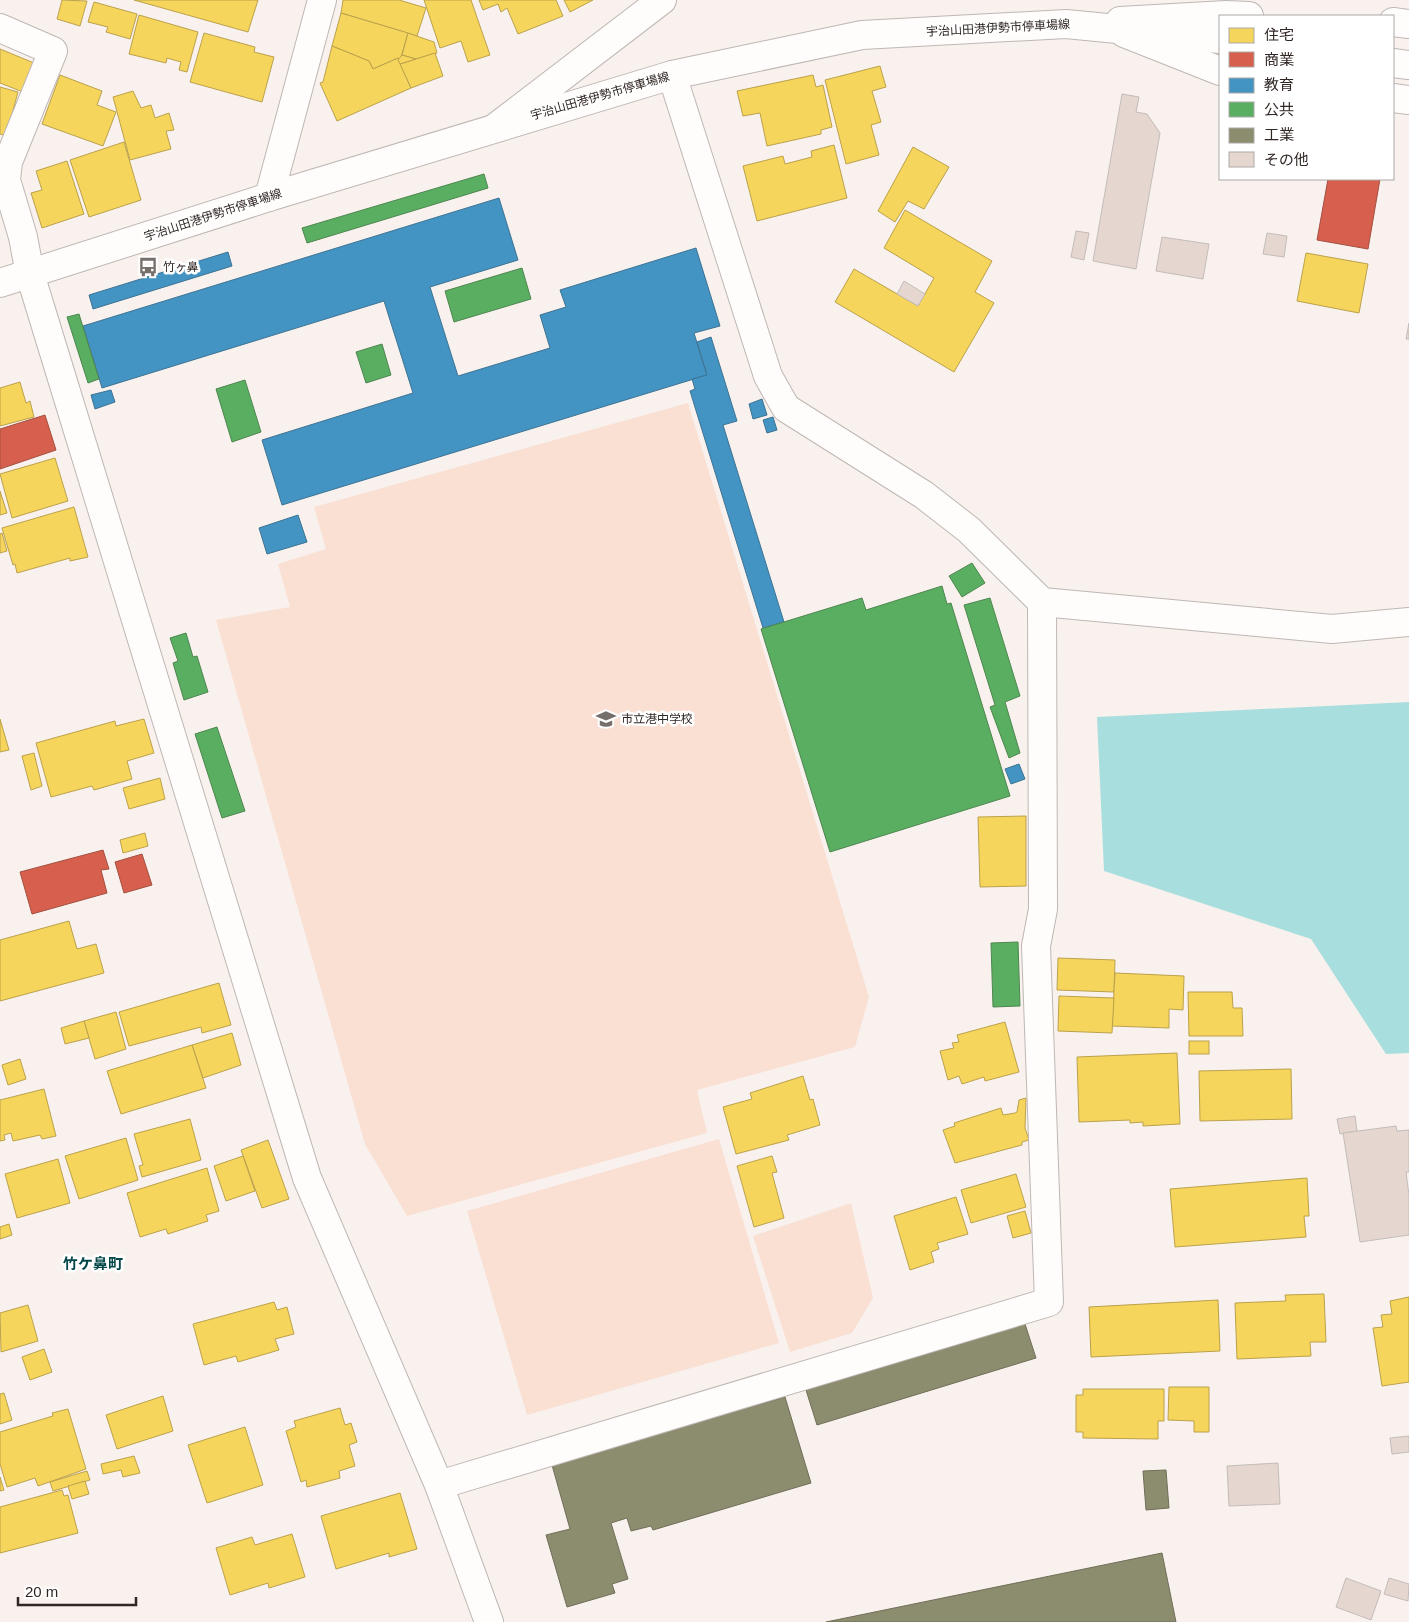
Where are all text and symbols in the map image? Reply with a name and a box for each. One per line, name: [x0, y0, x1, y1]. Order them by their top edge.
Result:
legend: [1219, 15, 1394, 180]
street label: 宇治山田港伊勢市停車場線: [926, 17, 1070, 39]
text: 住宅: [1264, 26, 1294, 43]
text: 商業: [1264, 51, 1294, 68]
street label: 宇治山田港伊勢市停車場線: [529, 69, 671, 123]
text: 教育: [1264, 76, 1294, 93]
text: 公共: [1264, 101, 1294, 118]
text: 工業: [1264, 126, 1294, 143]
text: その他: [1264, 151, 1309, 168]
street label: 宇治山田港伊勢市停車場線: [142, 186, 284, 244]
bus stop icon: 竹ヶ鼻: [137, 256, 159, 278]
place label: 竹ヶ鼻: [163, 260, 199, 274]
school or university icon: 市立港中学校: [595, 708, 617, 730]
place label: 市立港中学校: [621, 712, 693, 726]
district label: 竹ケ鼻町: [63, 1255, 123, 1272]
scale bar: [18, 1574, 135, 1606]
text: 20 m: [25, 1583, 58, 1600]

